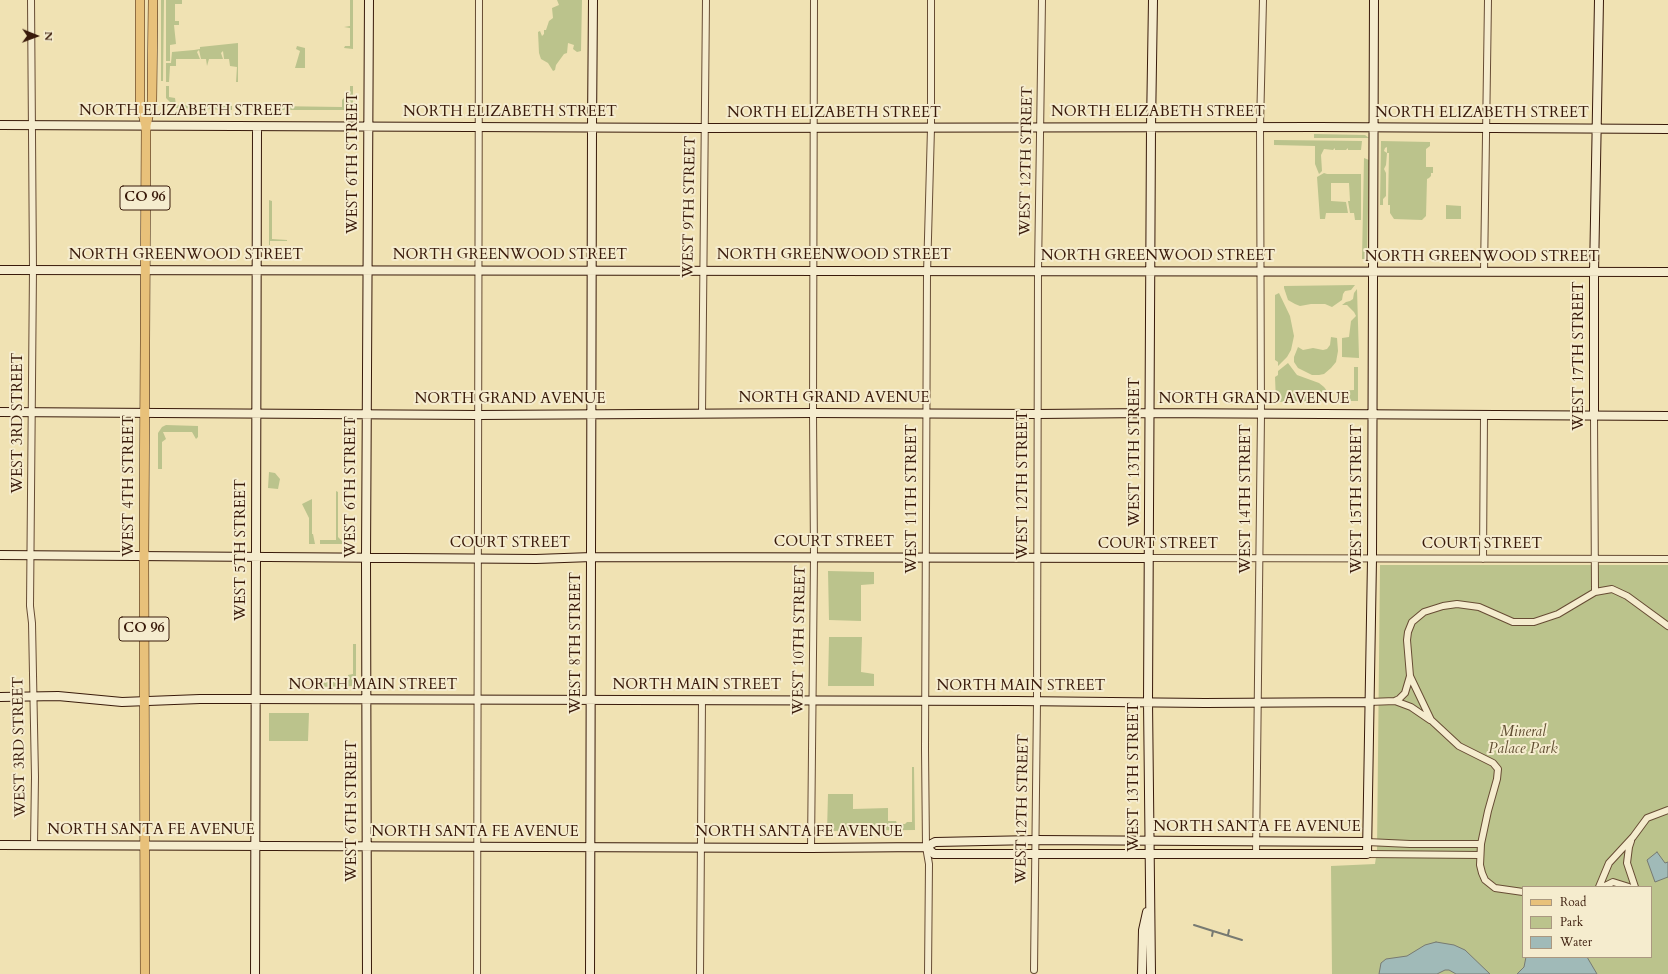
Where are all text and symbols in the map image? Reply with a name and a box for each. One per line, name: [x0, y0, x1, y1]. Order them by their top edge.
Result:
north arrow: [16, 16, 56, 56]
text: N: [41, 31, 56, 41]
street label: WEST 12TH STREET: [1017, 86, 1037, 236]
street label: WEST 6TH STREET: [345, 92, 363, 234]
street label: NORTH ELIZABETH STREET: [79, 103, 293, 121]
street label: NORTH ELIZABETH STREET: [403, 104, 617, 122]
street label: NORTH ELIZABETH STREET: [1051, 104, 1265, 122]
street label: NORTH ELIZABETH STREET: [727, 105, 941, 123]
street label: NORTH ELIZABETH STREET: [1375, 105, 1589, 123]
street label: WEST 9TH STREET: [680, 136, 700, 278]
road number: CO 96: [120, 186, 170, 210]
street label: NORTH GREENWOOD STREET: [69, 247, 303, 265]
street label: NORTH GREENWOOD STREET: [393, 247, 627, 265]
street label: NORTH GREENWOOD STREET: [717, 247, 951, 265]
street label: NORTH GREENWOOD STREET: [1041, 248, 1275, 266]
street label: NORTH GREENWOOD STREET: [1365, 249, 1599, 267]
street label: WEST 17TH STREET: [1571, 281, 1589, 431]
street label: WEST 3RD STREET: [10, 352, 28, 494]
street label: WEST 13TH STREET: [1127, 377, 1145, 527]
street label: NORTH GRAND AVENUE: [739, 390, 929, 408]
street label: NORTH GRAND AVENUE: [415, 391, 605, 409]
street label: NORTH GRAND AVENUE: [1159, 391, 1349, 409]
street label: WEST 12TH STREET: [1015, 410, 1033, 560]
street label: WEST 4TH STREET: [121, 415, 139, 557]
street label: WEST 6TH STREET: [343, 416, 361, 558]
street label: WEST 11TH STREET: [904, 424, 922, 574]
street label: WEST 14TH STREET: [1238, 424, 1256, 574]
street label: WEST 15TH STREET: [1349, 424, 1367, 574]
street label: WEST 5TH STREET: [233, 479, 251, 621]
street label: COURT STREET: [774, 534, 894, 552]
street label: COURT STREET: [450, 535, 570, 553]
street label: COURT STREET: [1098, 536, 1218, 554]
street label: COURT STREET: [1422, 536, 1542, 554]
street label: WEST 10TH STREET: [790, 565, 810, 715]
street label: WEST 8TH STREET: [568, 572, 586, 714]
road number: CO 96: [119, 617, 169, 641]
street label: WEST 3RD STREET: [10, 676, 30, 818]
street label: NORTH MAIN STREET: [289, 677, 457, 695]
street label: NORTH MAIN STREET: [613, 677, 781, 695]
street label: NORTH MAIN STREET: [937, 678, 1105, 696]
street label: WEST 13TH STREET: [1126, 702, 1144, 852]
park label: Mineral Palace Park: [1488, 724, 1558, 759]
street label: WEST 12TH STREET: [1013, 734, 1033, 884]
street label: WEST 6TH STREET: [344, 740, 362, 882]
street label: NORTH SANTA FE AVENUE: [1153, 819, 1361, 837]
street label: NORTH SANTA FE AVENUE: [47, 822, 255, 840]
street label: NORTH SANTA FE AVENUE: [371, 824, 579, 842]
street label: NORTH SANTA FE AVENUE: [695, 824, 903, 842]
legend: [1522, 886, 1652, 958]
text: Road: [1560, 894, 1586, 910]
text: Park: [1560, 914, 1583, 930]
text: Water: [1560, 934, 1592, 950]

